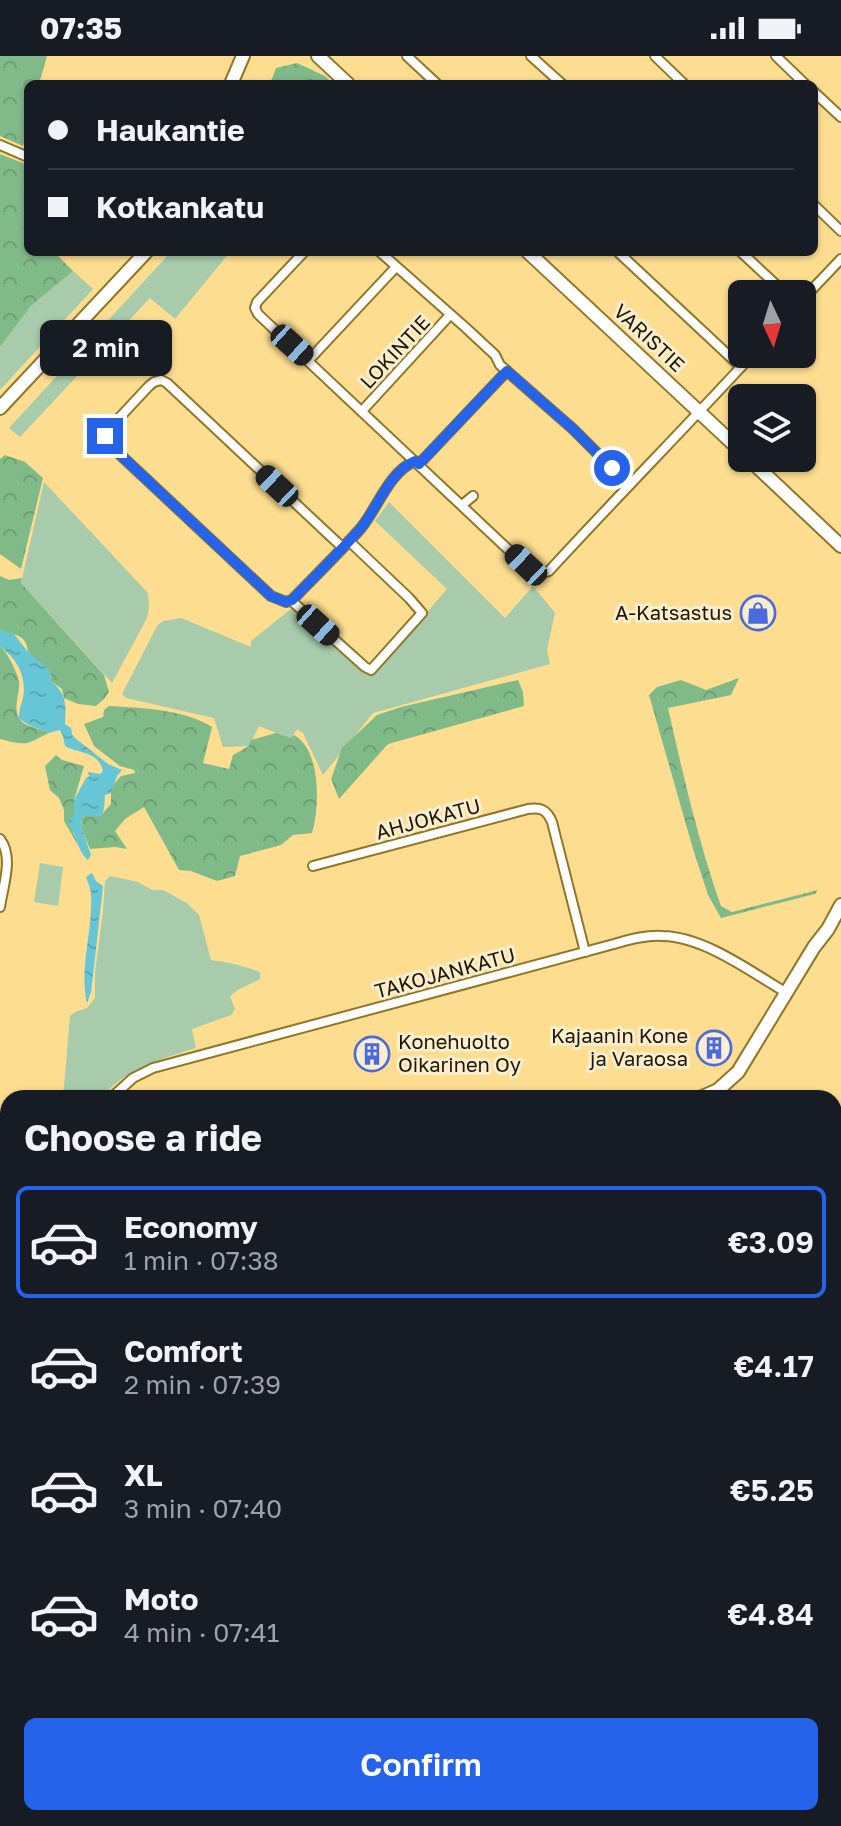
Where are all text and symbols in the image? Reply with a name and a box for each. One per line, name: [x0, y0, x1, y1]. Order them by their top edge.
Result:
text: 07:35: [40, 10, 122, 46]
text: Haukantie: [96, 112, 245, 148]
text: Kotkankatu: [96, 189, 264, 225]
north arrow: [728, 280, 816, 368]
map controls: [728, 280, 816, 472]
street label: VARISTIE: [609, 298, 690, 376]
street label: LOKINTIE: [354, 310, 434, 393]
callout: 2 min: [39, 320, 171, 376]
car: [266, 320, 318, 370]
text: 2 min: [72, 332, 140, 363]
button: layers: [728, 384, 816, 472]
route end: [87, 418, 123, 454]
route start: [594, 450, 630, 486]
car: [251, 461, 303, 511]
car: [500, 540, 552, 590]
shop icon: A-Katsastus: [739, 594, 777, 632]
car: [292, 600, 344, 650]
place label: A-Katsastus: [615, 600, 732, 624]
street label: AHJOKATU: [373, 793, 483, 844]
street label: TAKOJANKATU: [372, 942, 518, 1002]
place label: Kajaanin Kone ja Varaosa: [551, 1023, 688, 1070]
place label: Konehuolto Oikarinen Oy: [398, 1029, 521, 1076]
building icon: Kajaanin Kone ja Varaosa: [695, 1029, 733, 1067]
building icon: Konehuolto Oikarinen Oy: [353, 1035, 391, 1073]
text: Choose a ride: [24, 1116, 262, 1159]
icon: car: [28, 1206, 100, 1278]
text: Economy: [124, 1209, 258, 1245]
text: €3.09: [728, 1224, 814, 1260]
text: 1 min · 07:38: [124, 1245, 279, 1276]
icon: car: [28, 1330, 100, 1402]
text: Comfort: [124, 1333, 243, 1369]
text: €4.17: [734, 1348, 814, 1384]
text: 2 min · 07:39: [124, 1369, 281, 1400]
icon: car: [28, 1454, 100, 1526]
text: XL: [124, 1457, 163, 1493]
text: €5.25: [730, 1472, 814, 1508]
text: 3 min · 07:40: [124, 1493, 282, 1524]
icon: car: [28, 1578, 100, 1650]
text: Moto: [124, 1581, 199, 1617]
text: €4.84: [727, 1596, 814, 1632]
text: 4 min · 07:41: [124, 1617, 279, 1648]
button: Confirm: [24, 1718, 818, 1810]

